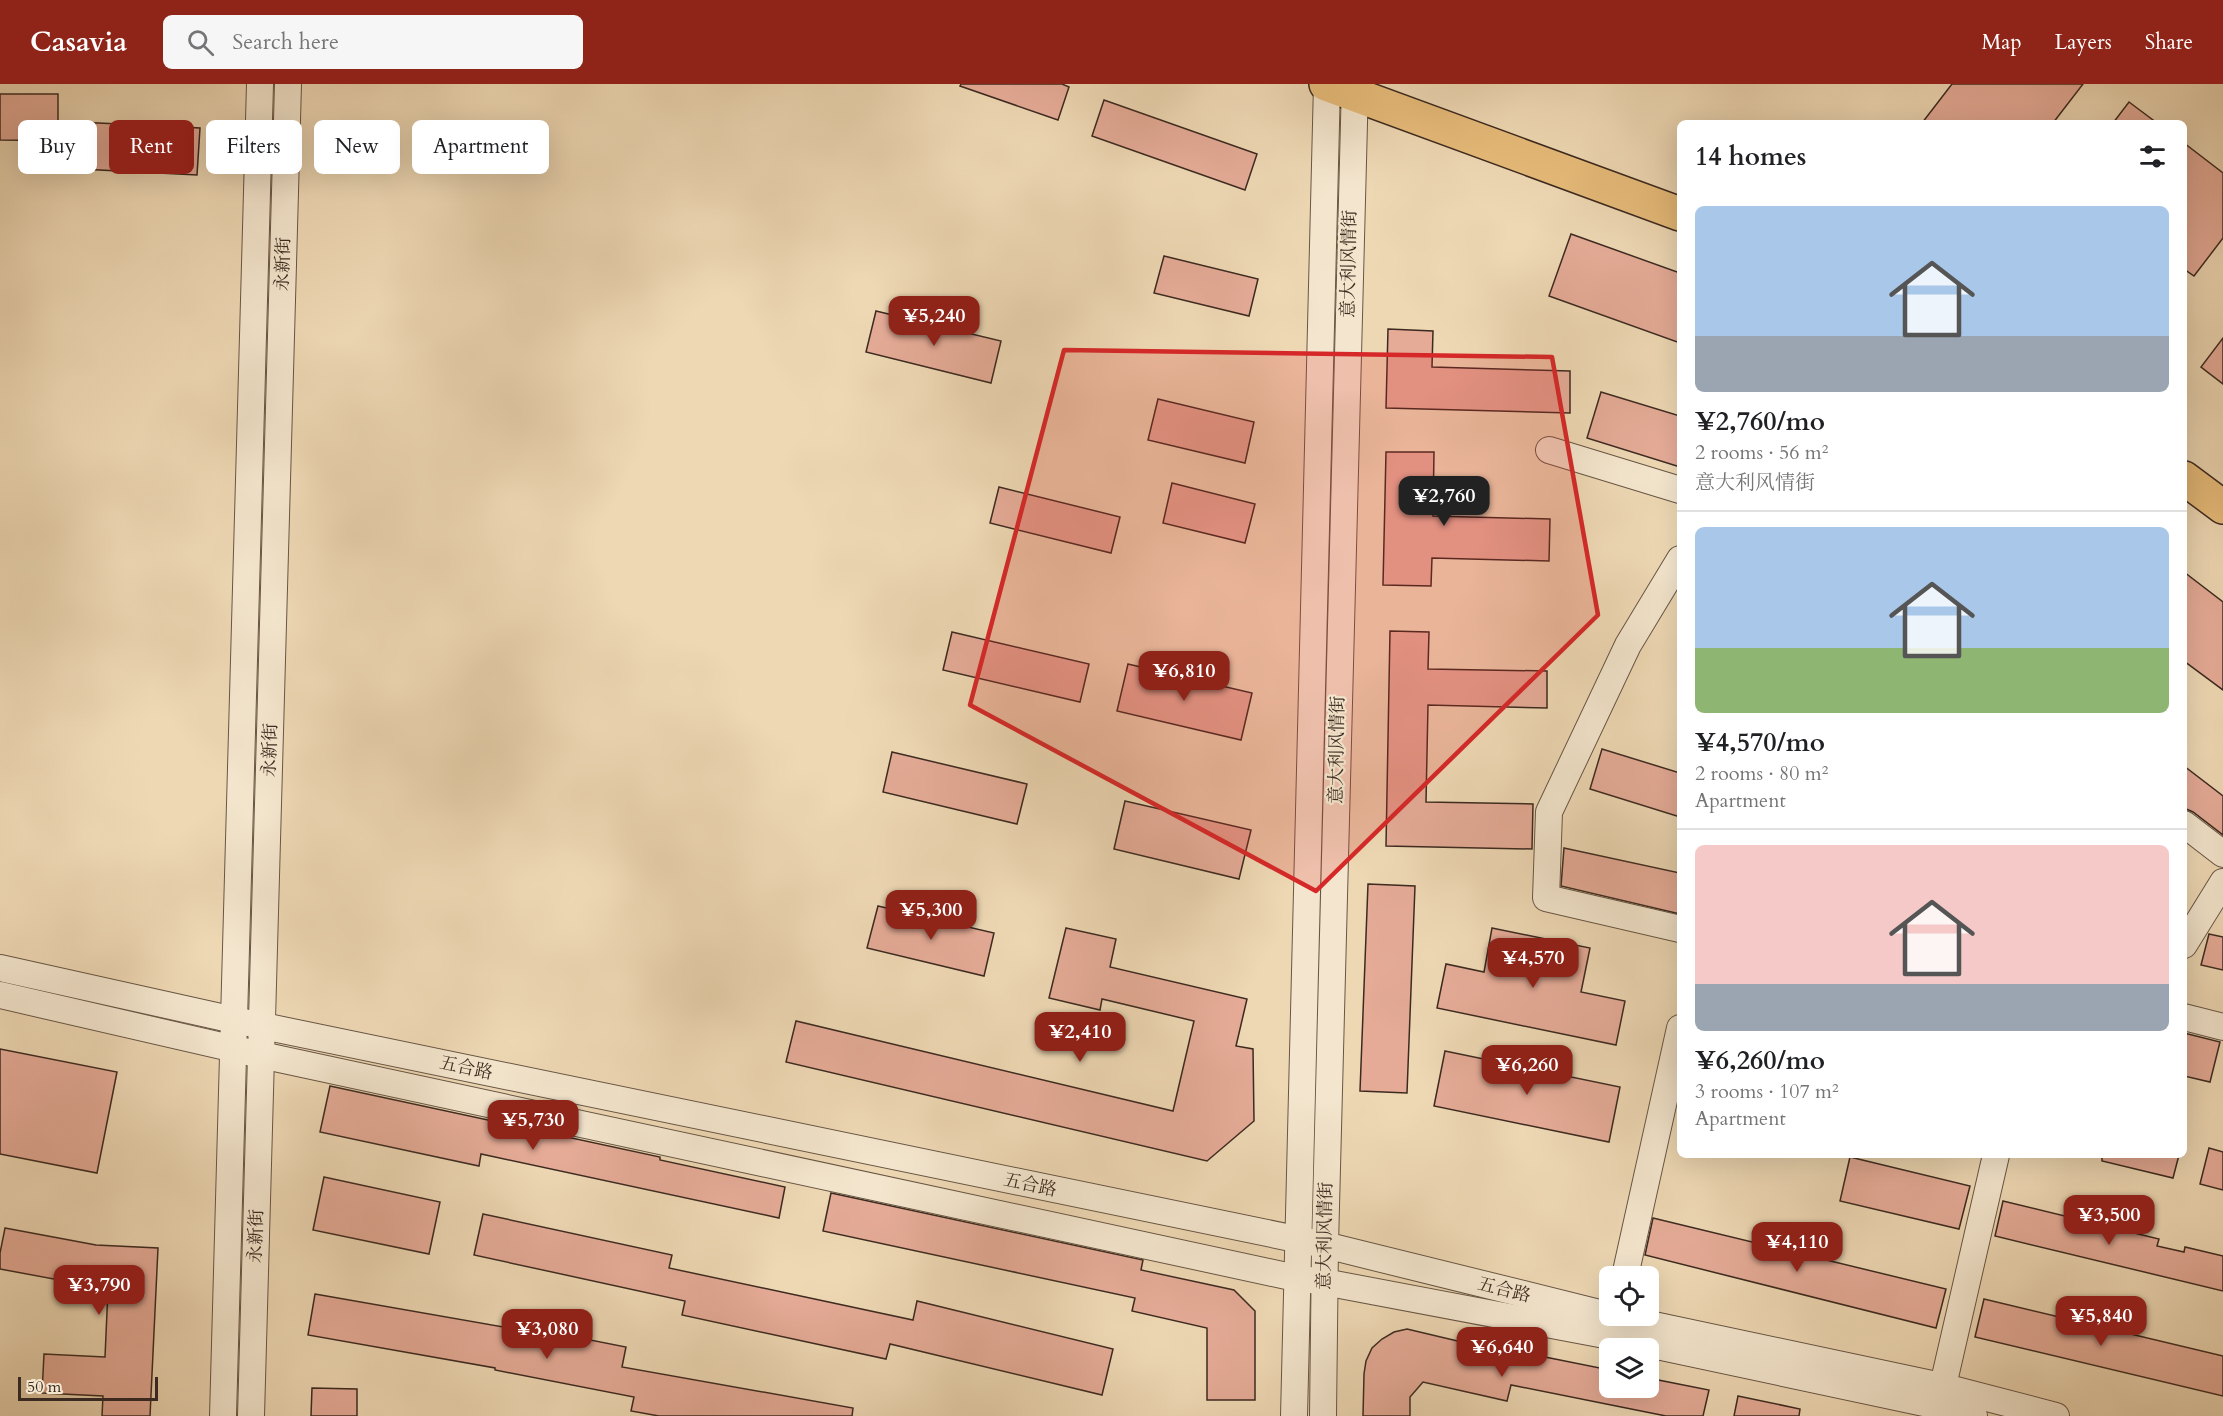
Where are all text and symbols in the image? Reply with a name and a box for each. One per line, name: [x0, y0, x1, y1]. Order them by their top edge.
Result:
search box: [163, 15, 583, 69]
text: Casavia: [30, 23, 127, 61]
icon: search: [184, 26, 217, 59]
text: Search here: [232, 27, 339, 57]
text: Map: [1982, 28, 2022, 57]
text: Layers: [2055, 28, 2112, 57]
text: Share: [2145, 28, 2193, 57]
chip: Buy: [18, 120, 97, 174]
chip: Rent: [109, 120, 194, 174]
chip: Filters: [206, 120, 302, 174]
chip: New: [314, 120, 400, 174]
chip: Apartment: [412, 120, 549, 174]
text: 14 homes: [1695, 139, 1806, 174]
icon: filters: [2136, 140, 2169, 173]
street label: 意大利风情街: [1336, 210, 1362, 318]
street label: 永新街: [270, 237, 296, 291]
icon: home: [1878, 245, 1986, 353]
pin: ¥5,240: [885, 296, 983, 347]
text: ¥5,240: [903, 302, 965, 329]
text: ¥2,760/mo: [1695, 404, 1825, 439]
text: 2 rooms · 56 m²: [1695, 439, 1828, 466]
text: 意大利风情街: [1695, 469, 1815, 496]
pin: ¥2,760: [1395, 476, 1493, 527]
text: ¥2,760: [1413, 482, 1475, 509]
icon: home: [1878, 566, 1986, 674]
pin: ¥6,810: [1135, 651, 1233, 702]
text: ¥6,810: [1153, 657, 1215, 684]
street label: 意大利风情街: [1324, 696, 1350, 804]
street label: 永新街: [257, 723, 283, 777]
text: ¥4,570/mo: [1695, 725, 1825, 760]
text: 2 rooms · 80 m²: [1695, 760, 1828, 787]
text: Apartment: [1695, 787, 1786, 814]
icon: home: [1878, 884, 1986, 992]
pin: ¥5,300: [882, 890, 980, 941]
text: ¥5,300: [900, 896, 962, 923]
pin: ¥4,570: [1484, 938, 1582, 989]
text: ¥4,570: [1502, 944, 1564, 971]
pin: ¥2,410: [1031, 1012, 1129, 1063]
text: ¥2,410: [1049, 1018, 1111, 1045]
text: ¥6,260/mo: [1695, 1043, 1825, 1078]
pin: ¥6,260: [1478, 1045, 1576, 1096]
street label: 五合路: [437, 1050, 495, 1086]
text: ¥6,260: [1496, 1051, 1558, 1078]
text: 3 rooms · 107 m²: [1695, 1078, 1839, 1105]
pin: ¥5,730: [484, 1100, 582, 1151]
text: Apartment: [1695, 1105, 1786, 1132]
text: ¥5,730: [502, 1106, 564, 1133]
street label: 五合路: [1001, 1167, 1059, 1203]
street label: 意大利风情街: [1312, 1182, 1338, 1290]
pin: ¥3,500: [2060, 1195, 2158, 1246]
text: ¥3,500: [2078, 1201, 2140, 1228]
street label: 永新街: [243, 1209, 269, 1263]
pin: ¥4,110: [1748, 1222, 1846, 1273]
text: ¥4,110: [1766, 1228, 1828, 1255]
pin: ¥3,790: [50, 1265, 148, 1316]
map controls: [1599, 1266, 1659, 1398]
button: locate: [1599, 1266, 1659, 1326]
text: ¥3,790: [68, 1271, 130, 1298]
street label: 五合路: [1475, 1271, 1533, 1309]
pin: ¥5,840: [2052, 1296, 2150, 1347]
text: ¥5,840: [2070, 1302, 2132, 1329]
pin: ¥3,080: [498, 1309, 596, 1360]
text: ¥3,080: [516, 1315, 578, 1342]
pin: ¥6,640: [1453, 1327, 1551, 1378]
text: ¥6,640: [1471, 1333, 1533, 1360]
button: layers: [1599, 1338, 1659, 1398]
scale bar: [18, 1374, 158, 1402]
text: 50 m: [27, 1376, 61, 1398]

